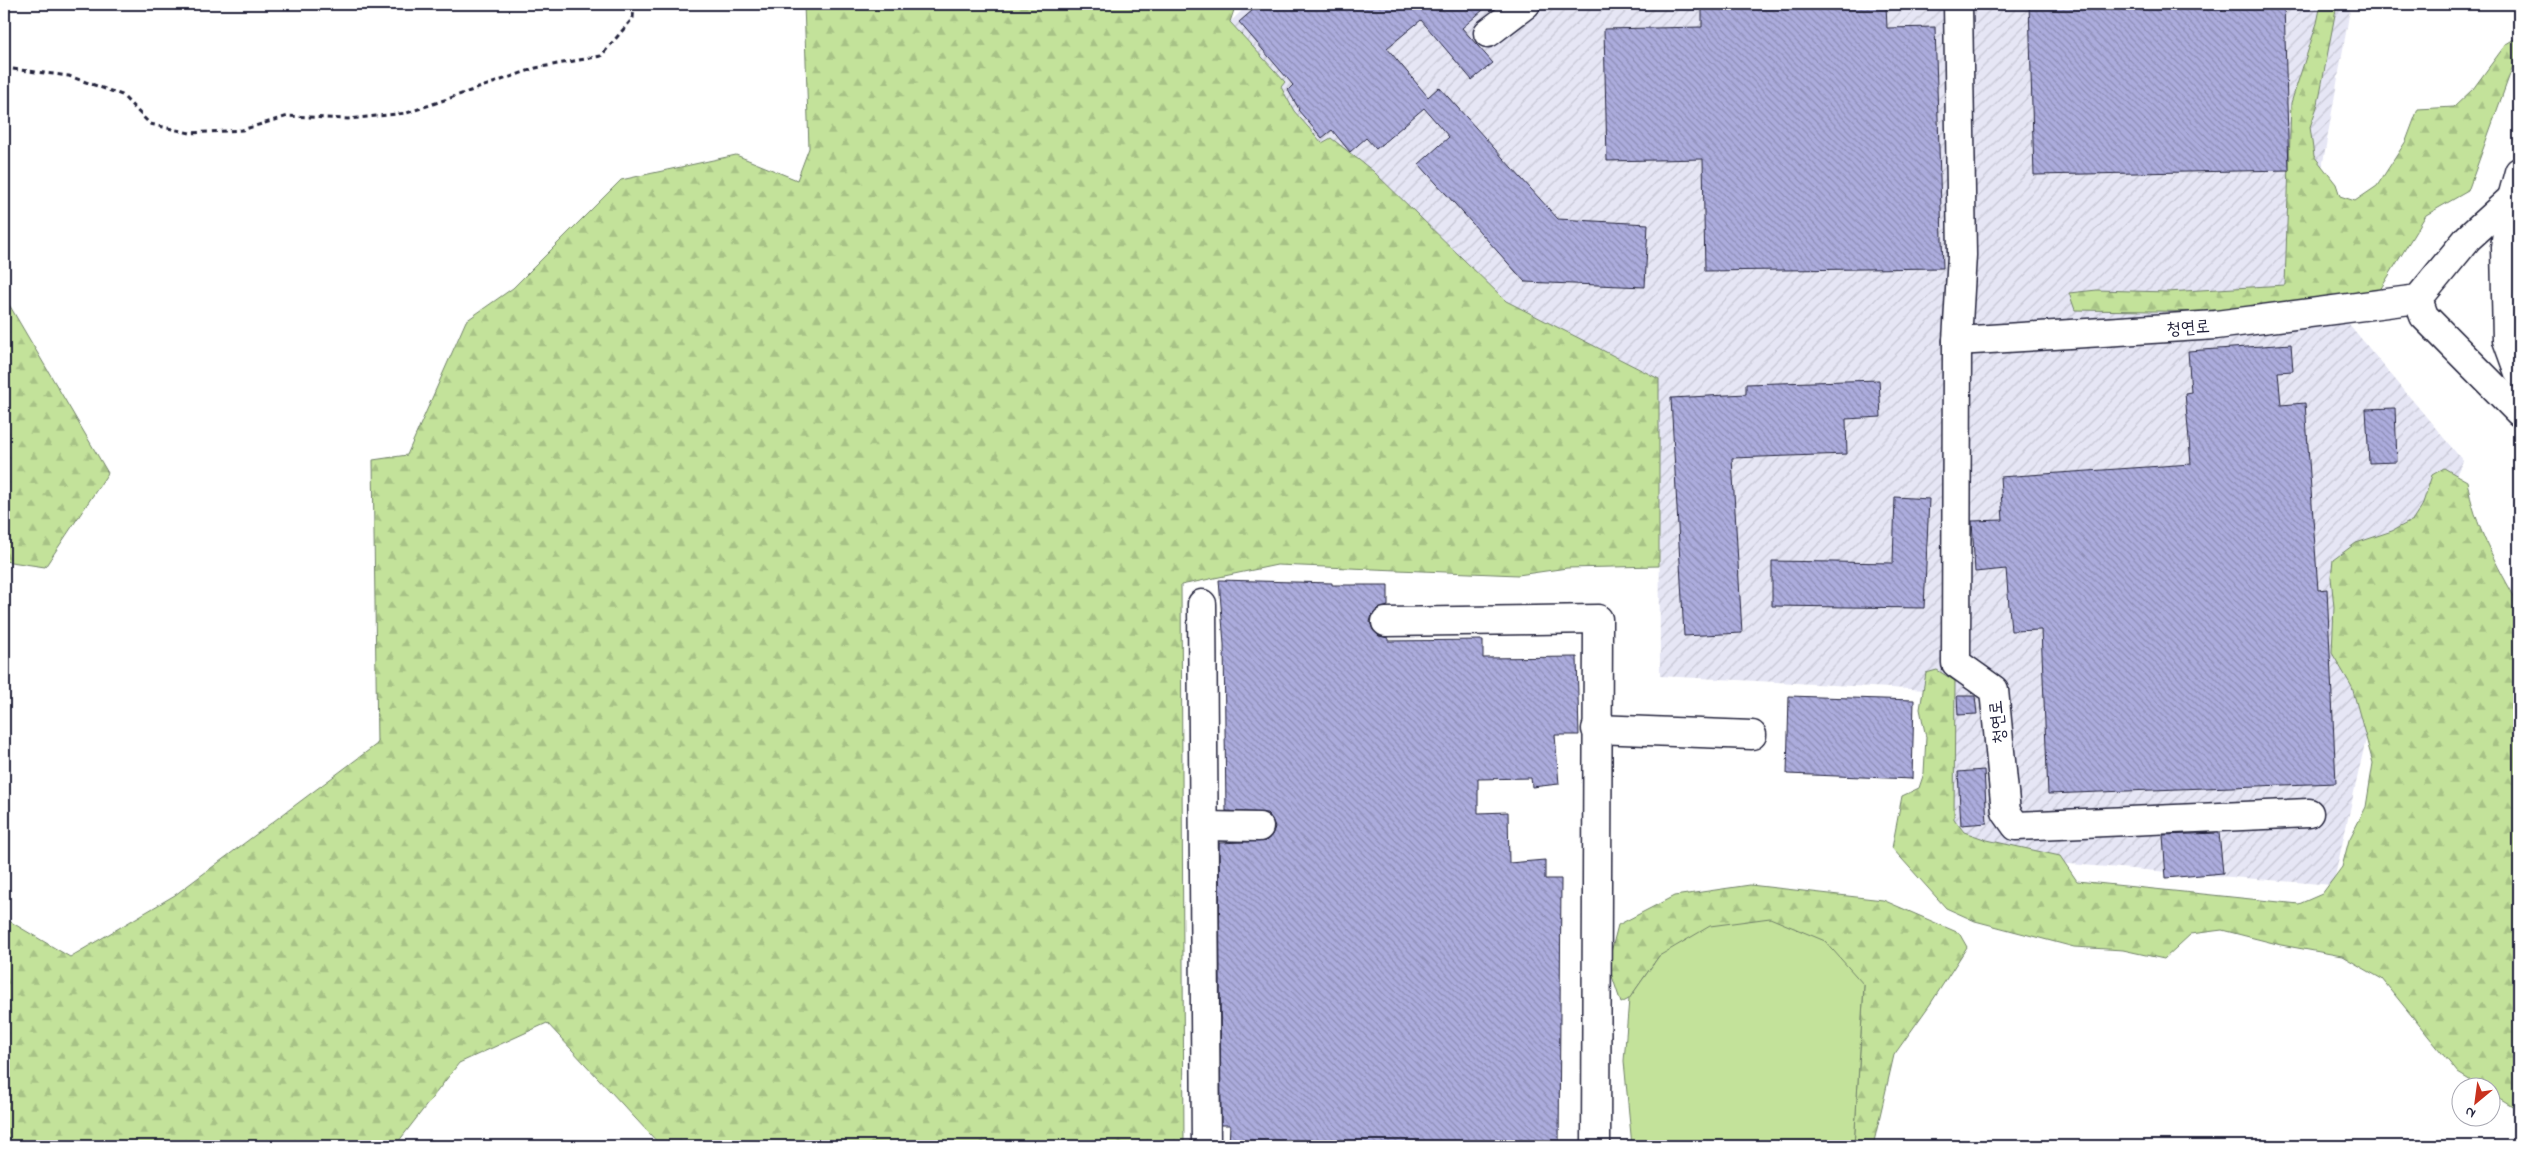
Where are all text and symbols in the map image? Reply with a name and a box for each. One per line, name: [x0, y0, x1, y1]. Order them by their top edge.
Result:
street label: 청연로: [2166, 315, 2211, 343]
street label: 청연로: [1984, 699, 2014, 745]
north arrow: [2450, 1078, 2500, 1128]
text: N: [2461, 1101, 2480, 1124]

